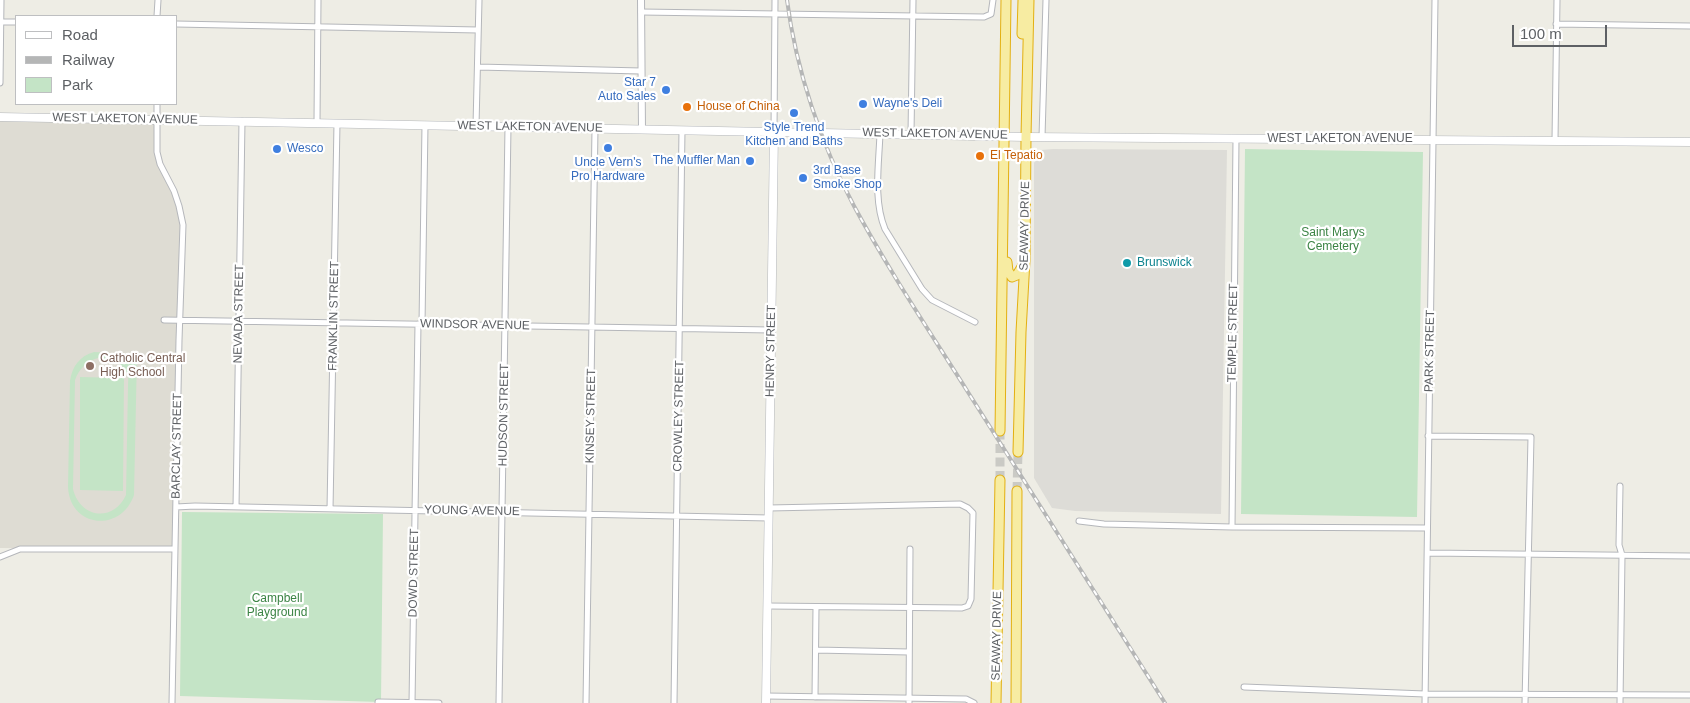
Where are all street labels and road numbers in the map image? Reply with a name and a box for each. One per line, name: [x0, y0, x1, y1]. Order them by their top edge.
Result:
street label: WEST LAKETON AVENUE: [52, 111, 198, 127]
street label: WEST LAKETON AVENUE: [457, 119, 603, 135]
street label: WEST LAKETON AVENUE: [862, 126, 1008, 142]
street label: WEST LAKETON AVENUE: [1267, 132, 1413, 146]
street label: SEAWAY DRIVE: [1017, 181, 1033, 271]
street label: FRANKLIN STREET: [326, 261, 342, 371]
street label: NEVADA STREET: [231, 264, 247, 364]
street label: TEMPLE STREET: [1225, 284, 1241, 382]
street label: HENRY STREET: [763, 305, 779, 397]
street label: PARK STREET: [1422, 310, 1438, 392]
street label: WINDSOR AVENUE: [420, 317, 530, 333]
street label: CROWLEY STREET: [671, 360, 687, 472]
street label: HUDSON STREET: [496, 364, 512, 466]
street label: KINSEY STREET: [583, 369, 599, 463]
street label: BARCLAY STREET: [169, 393, 185, 499]
street label: YOUNG AVENUE: [424, 503, 520, 519]
street label: DOWD STREET: [406, 529, 422, 617]
street label: SEAWAY DRIVE: [989, 591, 1005, 681]

